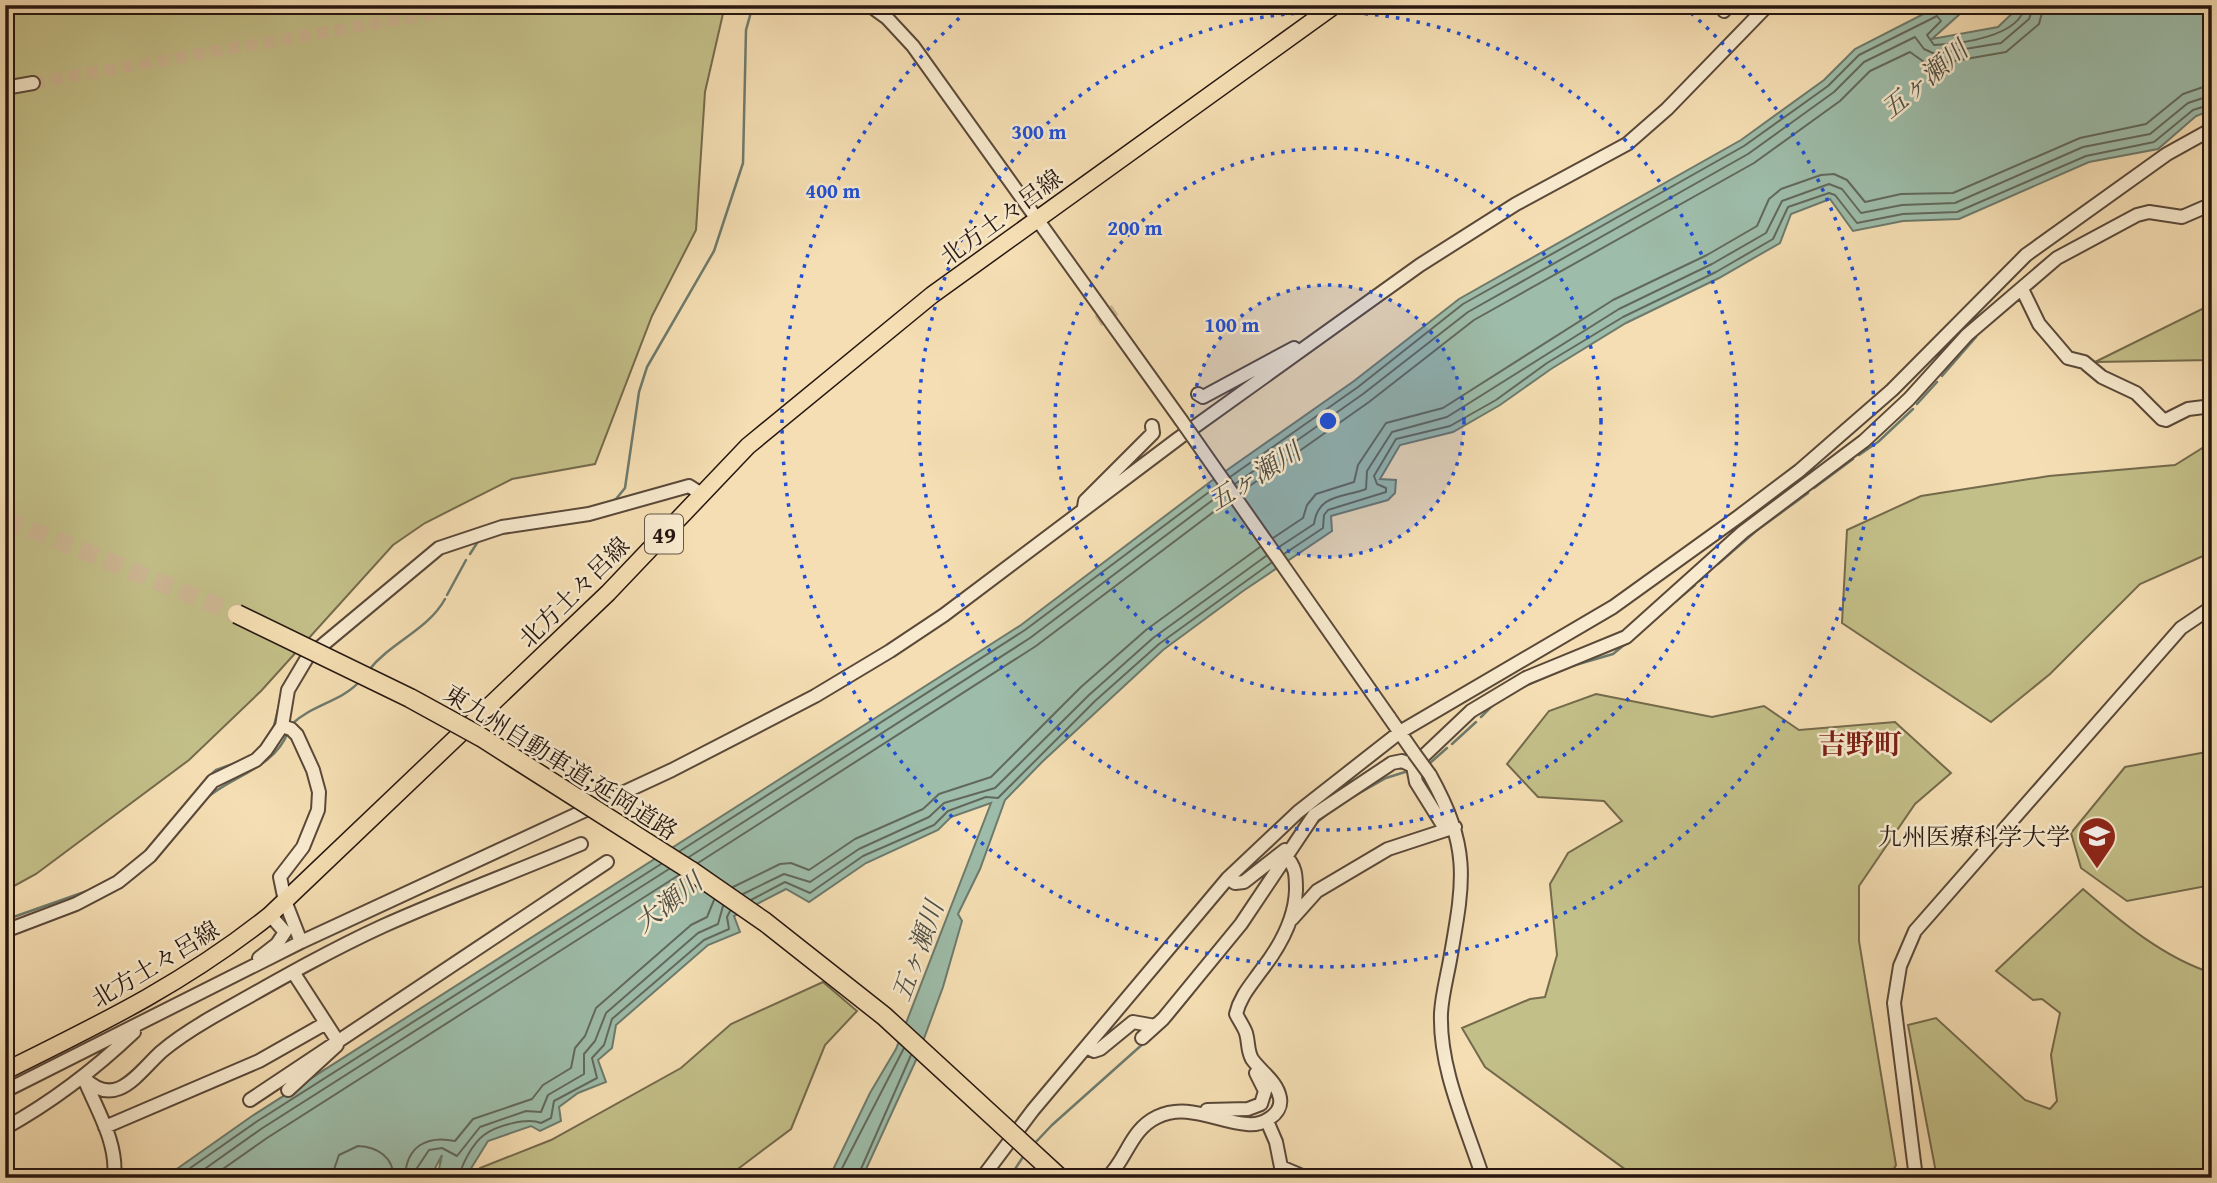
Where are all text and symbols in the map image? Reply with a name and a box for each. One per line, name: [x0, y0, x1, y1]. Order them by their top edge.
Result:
water label: 五ヶ瀬川: [1872, 29, 1979, 127]
text: 300 m: [1011, 116, 1067, 147]
street label: 北方土々呂線: [932, 161, 1070, 273]
text: 400 m: [805, 175, 861, 206]
text: 200 m: [1107, 212, 1163, 243]
text: 100 m: [1204, 309, 1260, 340]
centre of rings: [1316, 409, 1340, 433]
water label: 五ヶ瀬川: [1200, 430, 1311, 520]
road number: 49: [645, 514, 683, 554]
street label: 北方土々呂線: [511, 529, 637, 655]
street label: 東九州自動車道;延岡道路: [437, 676, 685, 848]
district label: 吉野町: [1818, 723, 1902, 764]
school or university icon: 九州医療科学大学: [2076, 815, 2118, 870]
place label: 九州医療科学大学: [1878, 819, 2070, 854]
water label: 大瀬川: [625, 861, 713, 941]
water label: 五ヶ瀬川: [881, 893, 954, 1007]
street label: 北方土々呂線: [84, 912, 226, 1016]

